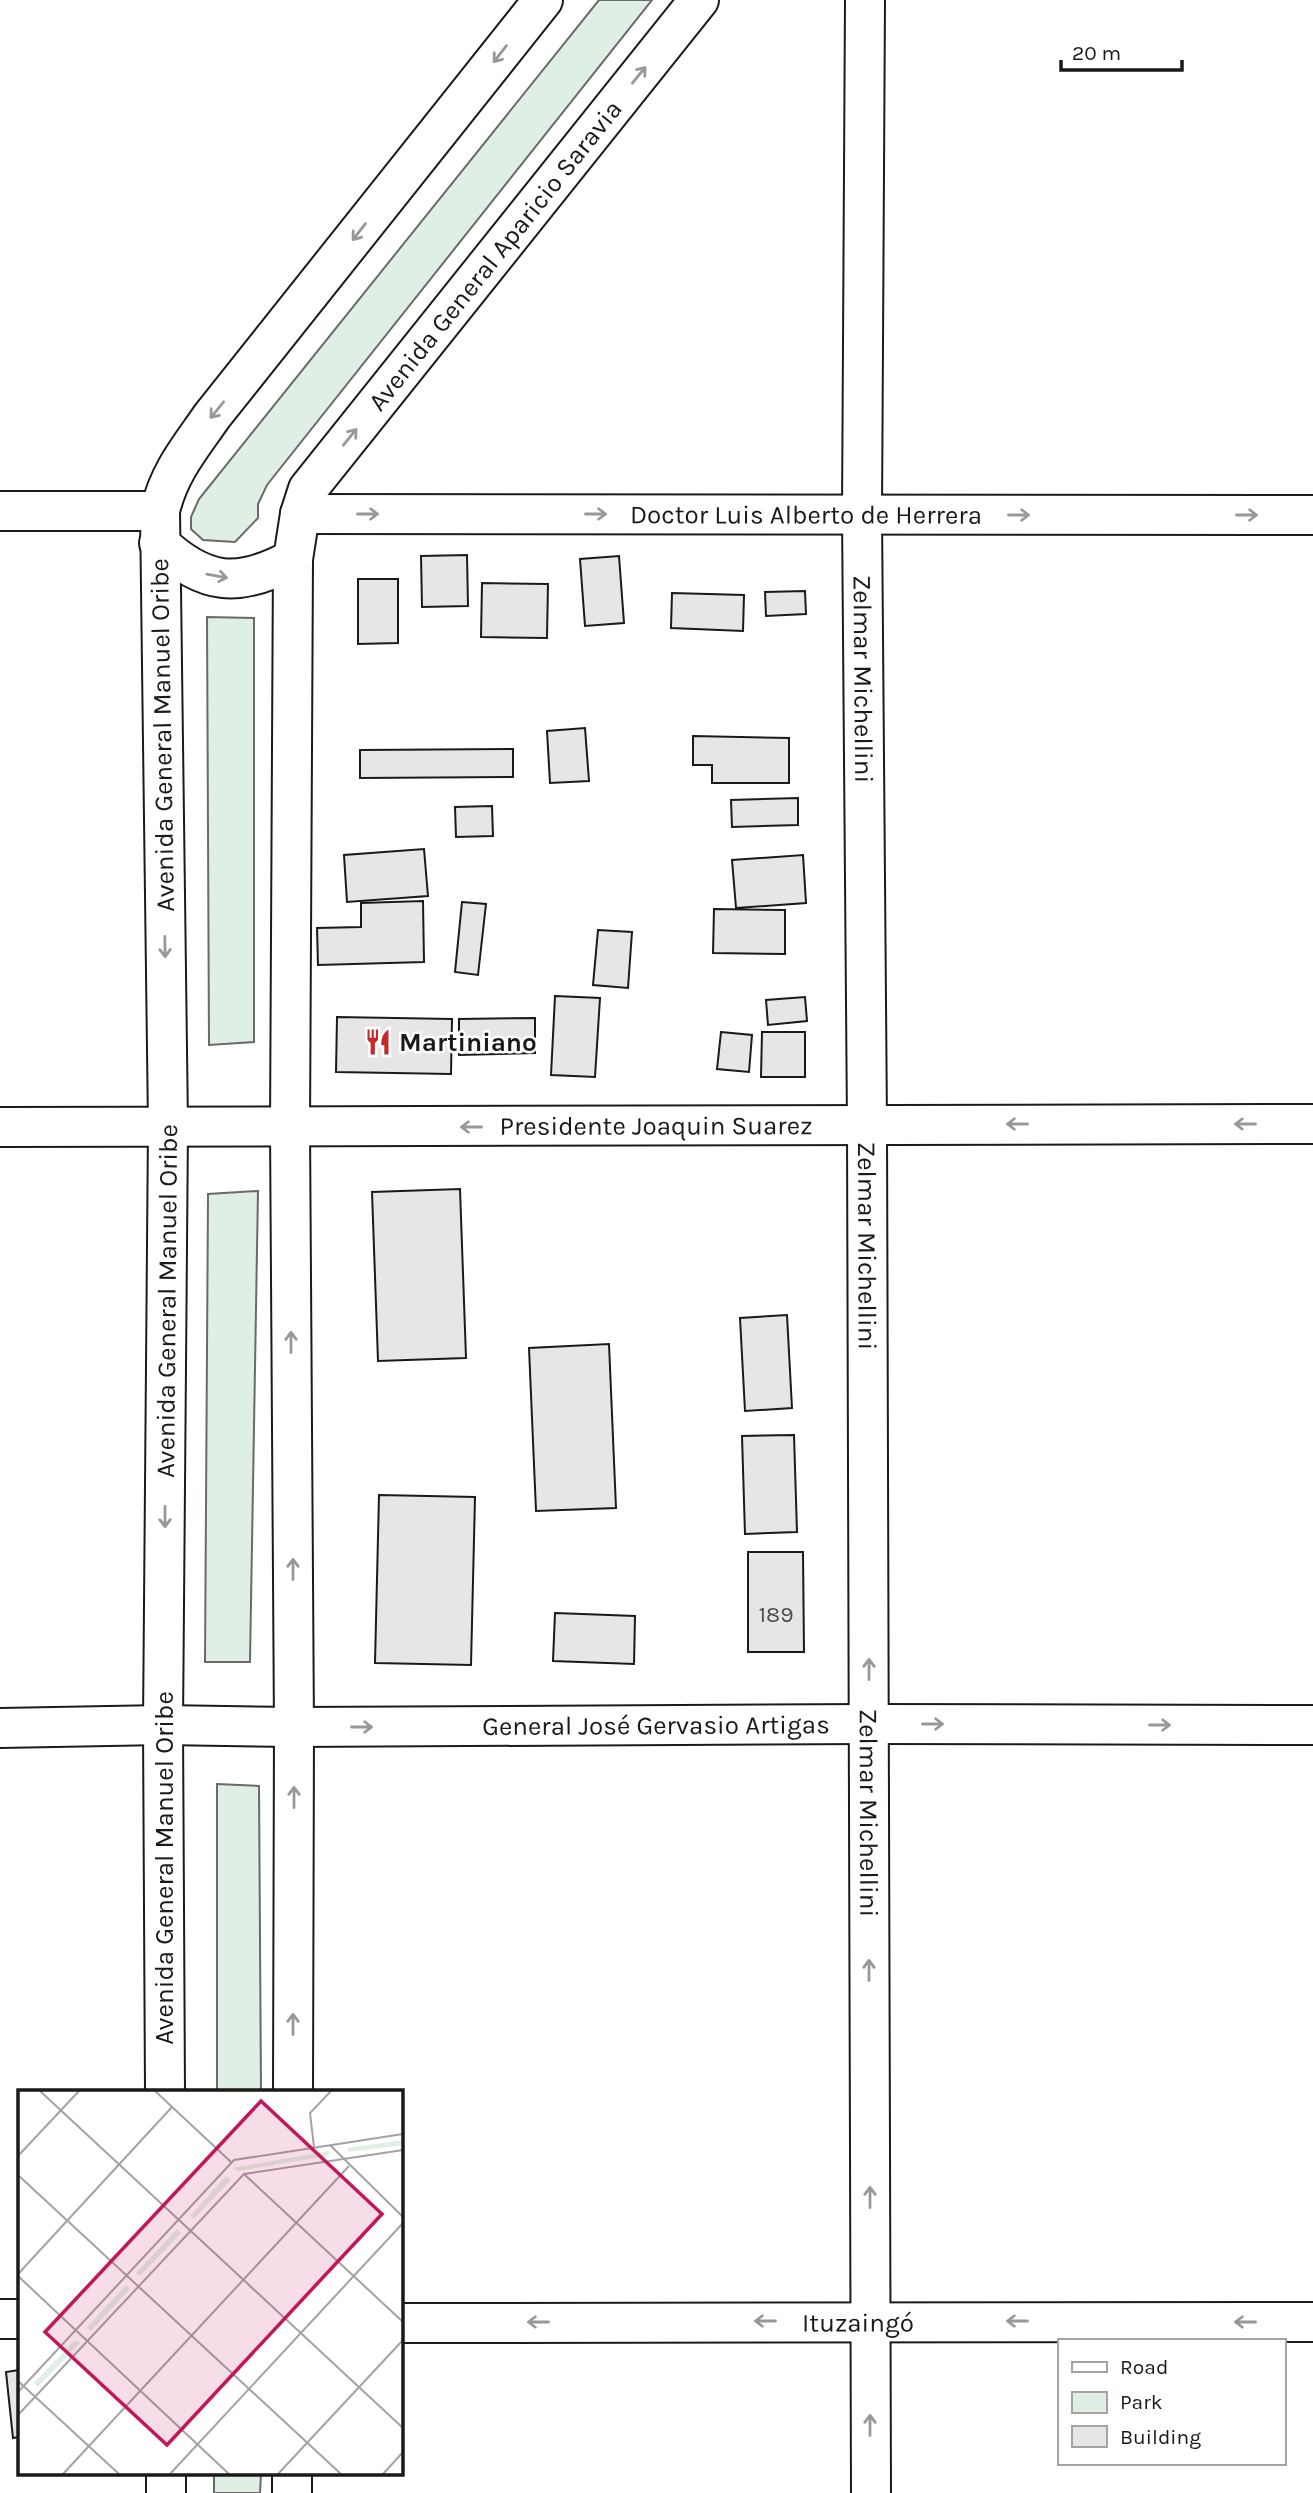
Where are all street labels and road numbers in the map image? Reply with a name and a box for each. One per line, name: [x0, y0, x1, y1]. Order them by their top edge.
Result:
street label: Avenida General Aparicio Saravia: [362, 94, 629, 417]
street label: Doctor Luis Alberto de Herrera: [630, 499, 982, 531]
street label: Avenida General Manuel Oribe: [144, 558, 181, 912]
street label: Zelmar Michellini: [846, 575, 879, 783]
street label: Presidente Joaquin Suarez: [499, 1110, 813, 1142]
street label: Avenida General Manuel Oribe: [150, 1124, 184, 1478]
street label: Zelmar Michellini: [851, 1142, 883, 1350]
street label: Avenida General Manuel Oribe: [149, 1691, 180, 2045]
street label: General José Gervasio Artigas: [482, 1709, 830, 1742]
street label: Zelmar Michellini: [853, 1709, 884, 1917]
street label: Ituzaingó: [802, 2307, 914, 2339]

